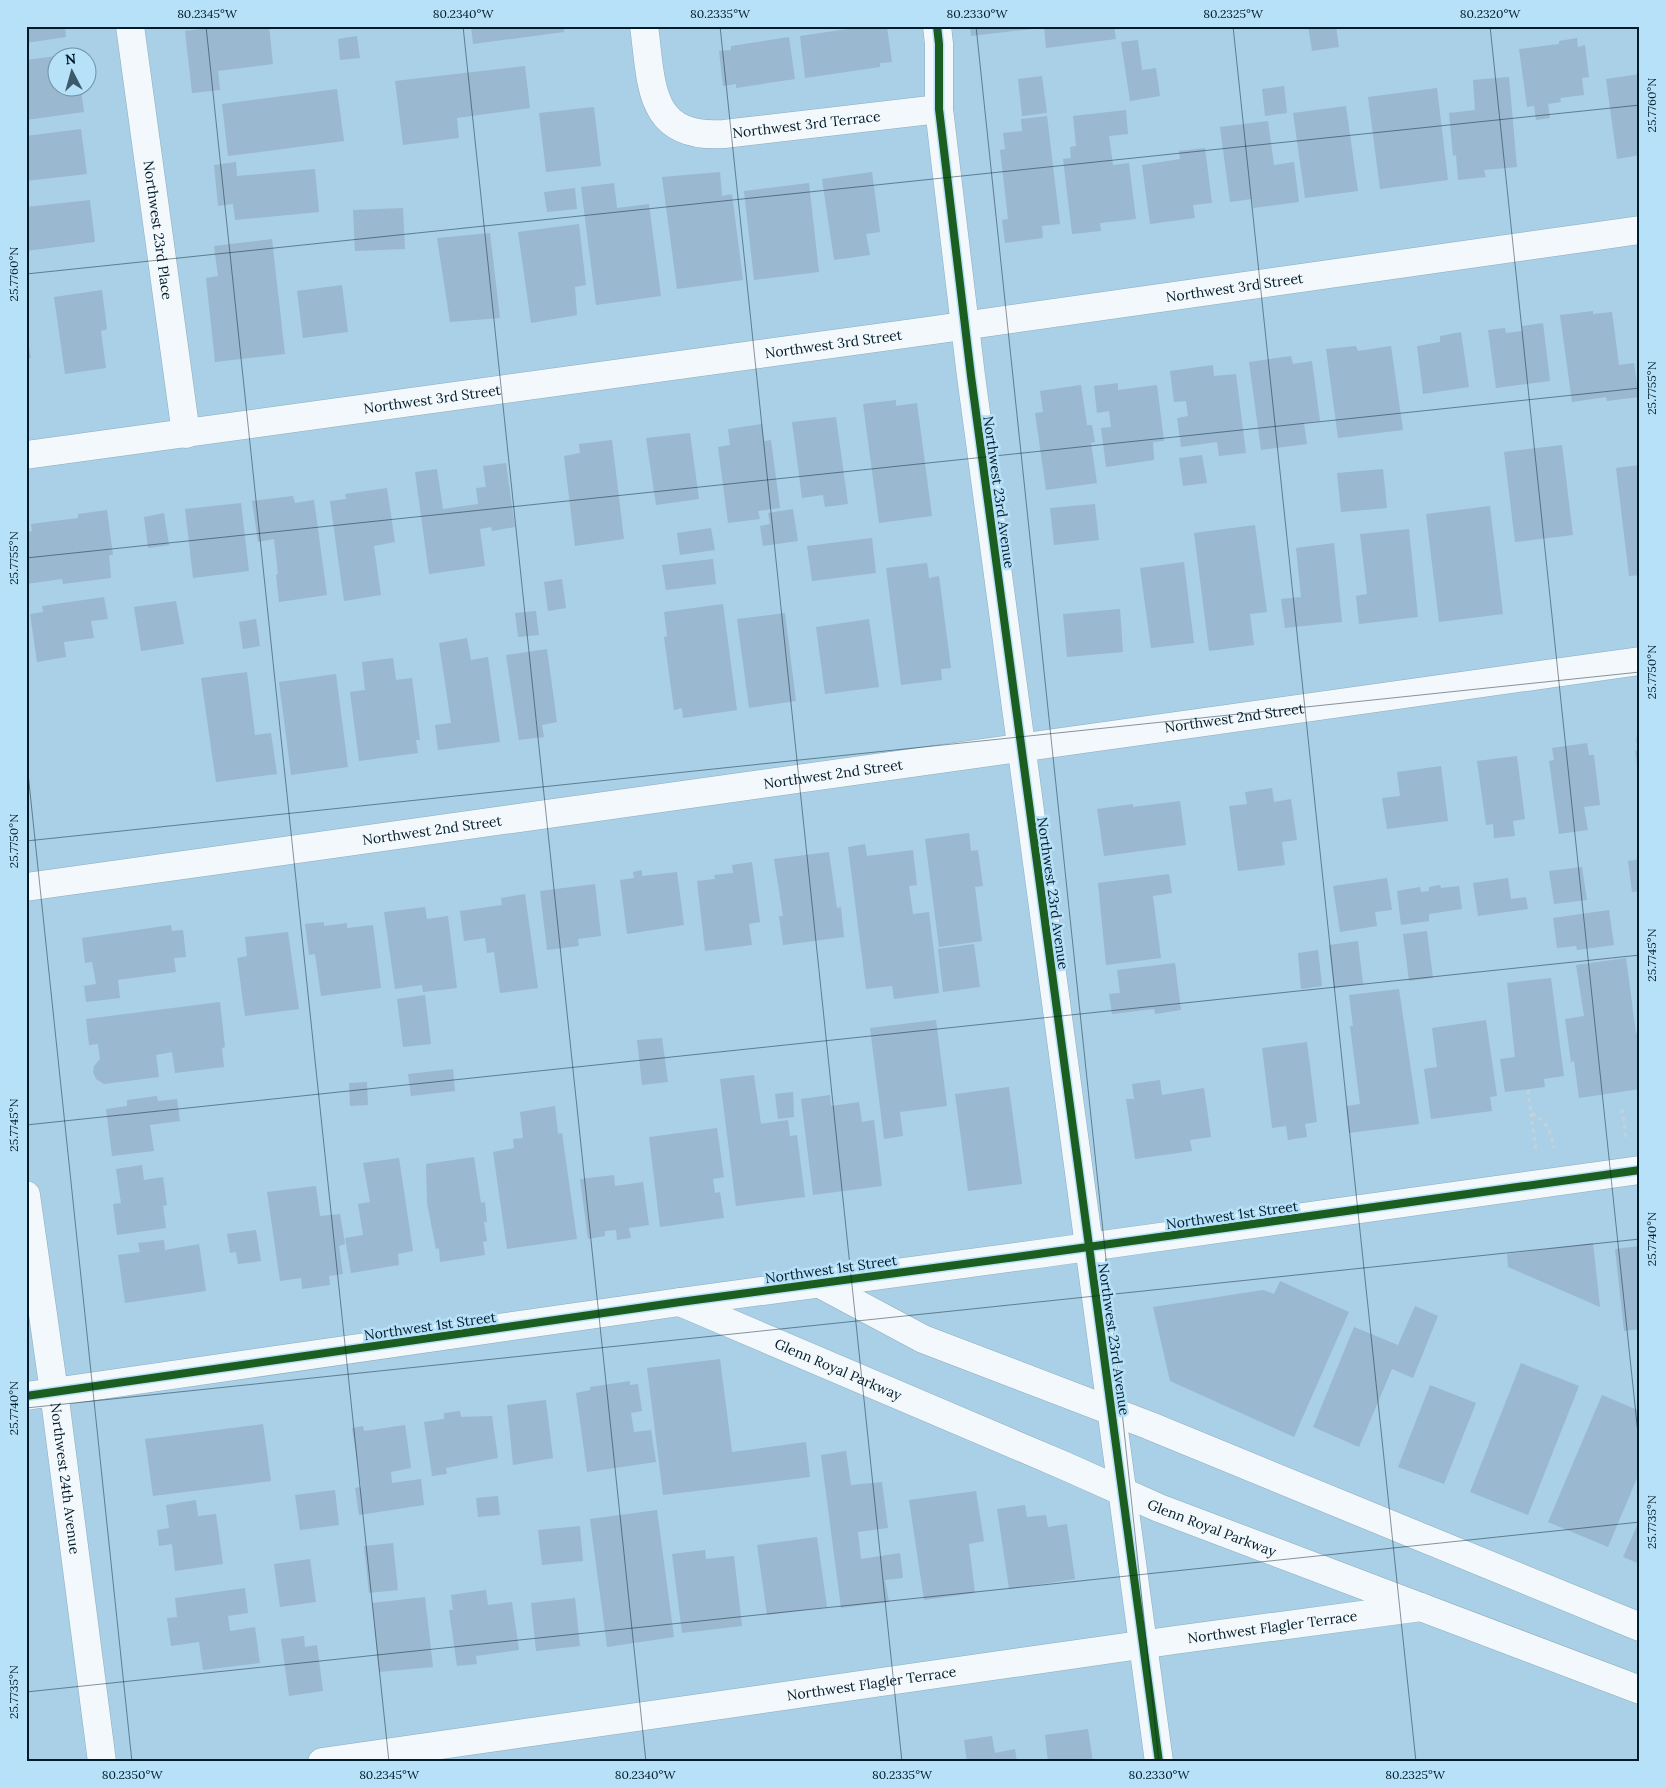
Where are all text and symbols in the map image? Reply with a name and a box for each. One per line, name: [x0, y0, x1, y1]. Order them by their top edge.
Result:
text: 80.2345°W: [177, 6, 238, 21]
text: 80.2340°W: [433, 6, 494, 21]
text: 80.2335°W: [690, 6, 751, 21]
text: 80.2330°W: [947, 6, 1008, 21]
text: 80.2325°W: [1203, 6, 1264, 21]
text: 80.2320°W: [1460, 6, 1521, 21]
north arrow: [48, 48, 98, 98]
text: N: [64, 50, 77, 69]
text: 25.7760°N: [1644, 77, 1659, 133]
street label: Northwest 3rd Terrace: [731, 107, 882, 142]
street label: Northwest 23rd Place: [140, 159, 177, 301]
text: 25.7760°N: [6, 246, 21, 302]
street label: Northwest 3rd Street: [1165, 269, 1305, 306]
street label: Northwest 3rd Street: [764, 325, 904, 362]
text: 25.7755°N: [1644, 361, 1659, 415]
street label: Northwest 3rd Street: [362, 381, 503, 417]
street label: Northwest 23rd Avenue: [979, 415, 1019, 570]
text: 25.7755°N: [6, 531, 21, 585]
text: 25.7750°N: [1644, 645, 1659, 699]
street label: Northwest 2nd Street: [1163, 699, 1306, 736]
street label: Northwest 2nd Street: [762, 755, 905, 793]
street label: Northwest 2nd Street: [361, 811, 504, 849]
text: 25.7750°N: [6, 814, 21, 868]
street label: Northwest 23rd Avenue: [1033, 816, 1073, 971]
text: 25.7745°N: [1644, 928, 1659, 982]
text: 25.7745°N: [6, 1098, 21, 1152]
street label: Northwest 1st Street: [1165, 1197, 1300, 1233]
text: 25.7740°N: [1644, 1212, 1659, 1266]
street label: Northwest 1st Street: [764, 1251, 899, 1287]
street label: Northwest 23rd Avenue: [1094, 1262, 1134, 1417]
street label: Northwest 1st Street: [363, 1308, 498, 1344]
street label: Glenn Royal Parkway: [772, 1334, 905, 1405]
text: 25.7740°N: [6, 1381, 21, 1435]
street label: Northwest 24th Avenue: [46, 1401, 84, 1556]
street label: Glenn Royal Parkway: [1145, 1495, 1279, 1561]
text: 25.7735°N: [1644, 1495, 1659, 1549]
street label: Northwest Flagler Terrace: [1187, 1607, 1359, 1647]
street label: Northwest Flagler Terrace: [786, 1662, 958, 1704]
text: 25.7735°N: [6, 1665, 21, 1719]
text: 80.2350°W: [102, 1767, 163, 1782]
text: 80.2345°W: [359, 1767, 420, 1782]
text: 80.2340°W: [615, 1767, 676, 1782]
text: 80.2335°W: [872, 1767, 933, 1782]
text: 80.2330°W: [1129, 1767, 1190, 1782]
text: 80.2325°W: [1385, 1767, 1446, 1782]

